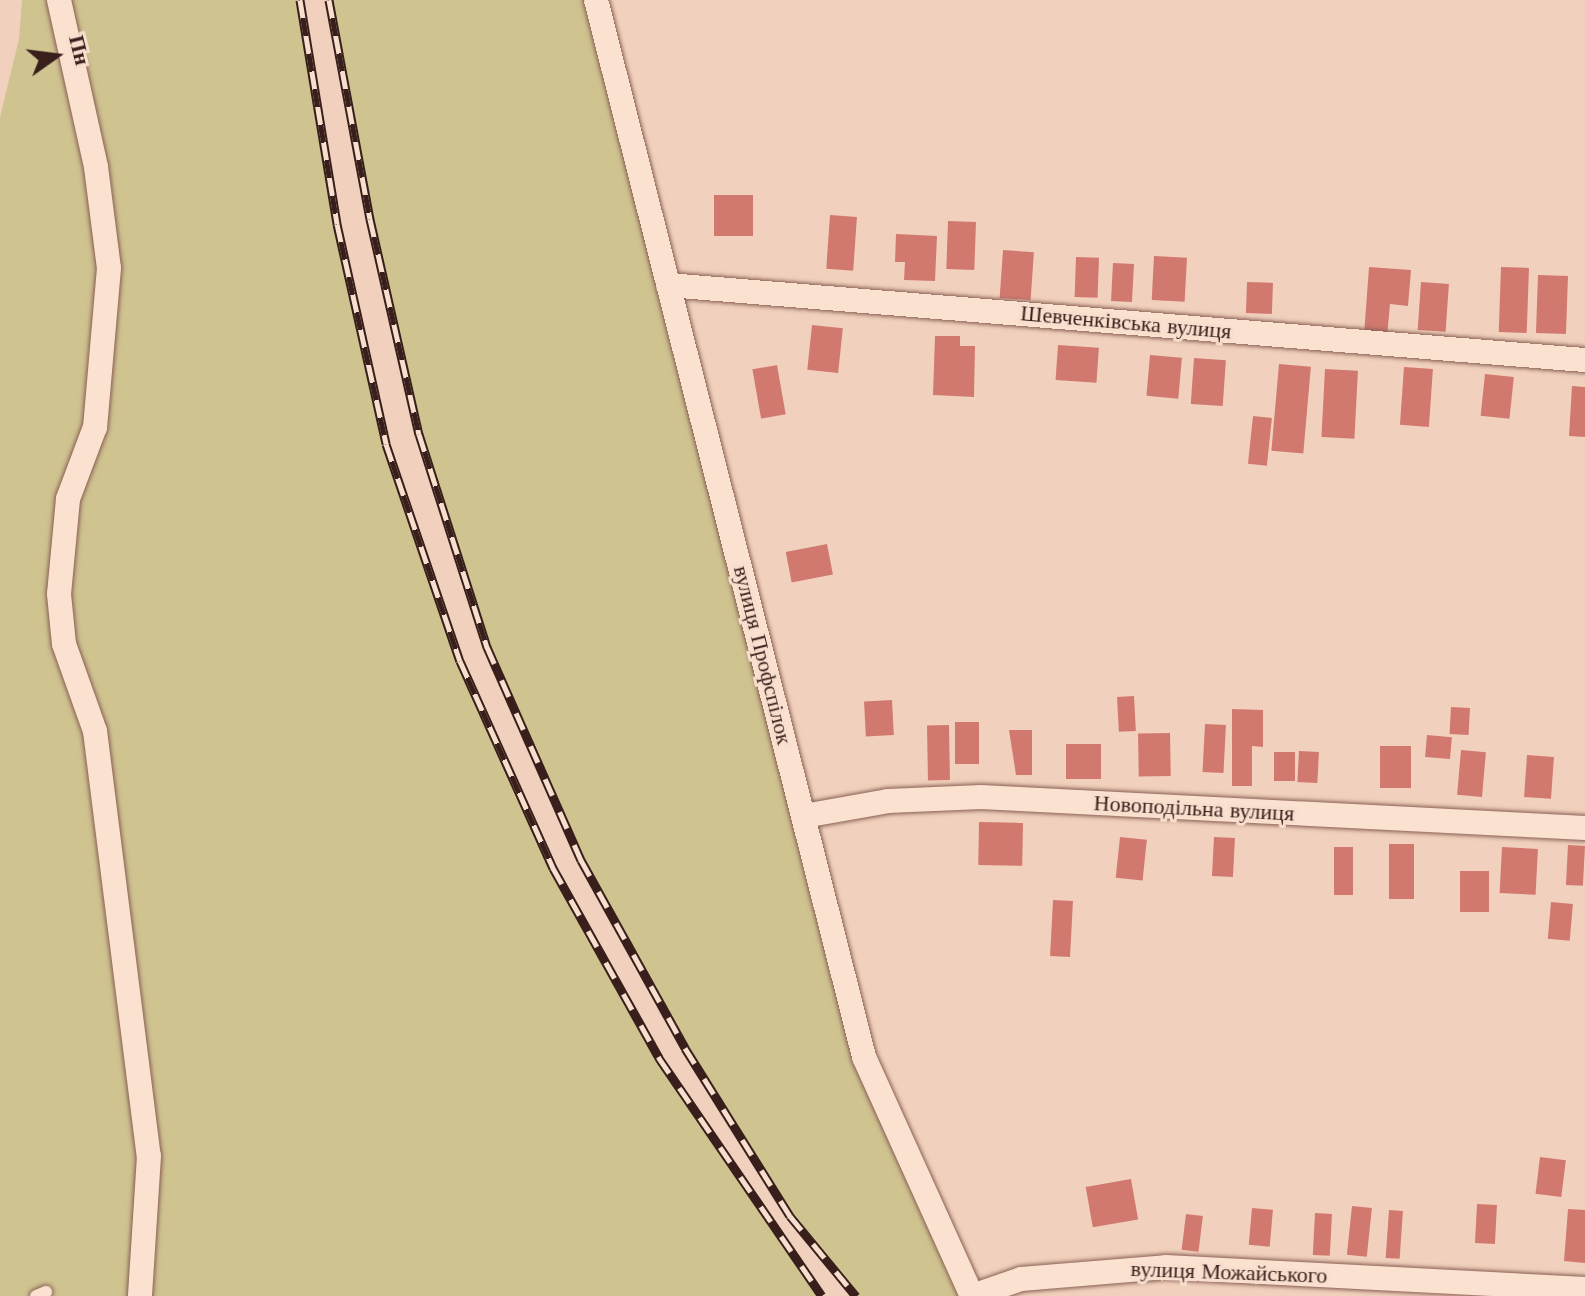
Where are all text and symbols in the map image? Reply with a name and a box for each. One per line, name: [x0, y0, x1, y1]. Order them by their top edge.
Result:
north arrow: [16, 16, 96, 96]
text: Пн: [63, 32, 96, 68]
street label: Шевченківська вулиця: [1019, 300, 1233, 344]
street label: вулиця Профспілок: [728, 563, 798, 747]
street label: Новоподільна вулиця: [1093, 790, 1295, 826]
street label: вулиця Можайського: [1130, 1255, 1328, 1289]

